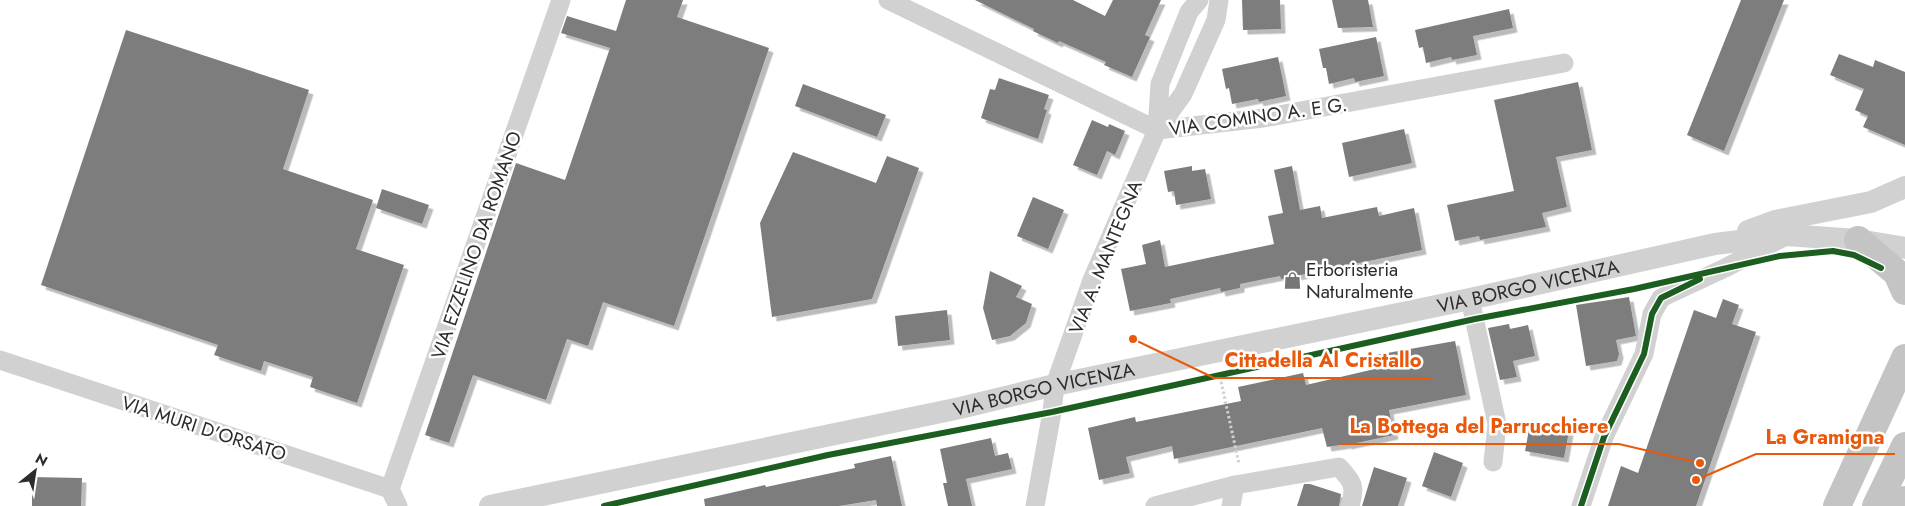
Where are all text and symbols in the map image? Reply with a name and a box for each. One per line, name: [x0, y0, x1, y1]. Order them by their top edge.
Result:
street label: VIA COMINO A. E G.: [1167, 91, 1349, 142]
street label: VIA EZZELINO DA ROMANO: [425, 127, 528, 363]
street label: VIA A. MANTEGNA: [1062, 176, 1149, 338]
street label: VIA BORGO VICENZA: [1435, 253, 1622, 319]
place label: Erboristeria Naturalmente: [1306, 256, 1414, 305]
shop icon: Erboristeria Naturalmente: [1282, 270, 1302, 290]
callout: Cittadella Al Cristallo: [1214, 343, 1431, 378]
text: Cittadella Al Cristallo: [1224, 346, 1422, 375]
street label: VIA BORGO VICENZA: [951, 356, 1137, 423]
street label: VIA MURI D'ORSATO: [118, 389, 290, 468]
callout: La Bottega del Parrucchiere: [1340, 409, 1619, 444]
text: La Bottega del Parrucchiere: [1350, 412, 1608, 441]
callout: La Gramigna: [1756, 419, 1895, 454]
text: La Gramigna: [1765, 423, 1885, 452]
north arrow: [10, 446, 60, 496]
text: N: [32, 448, 51, 471]

